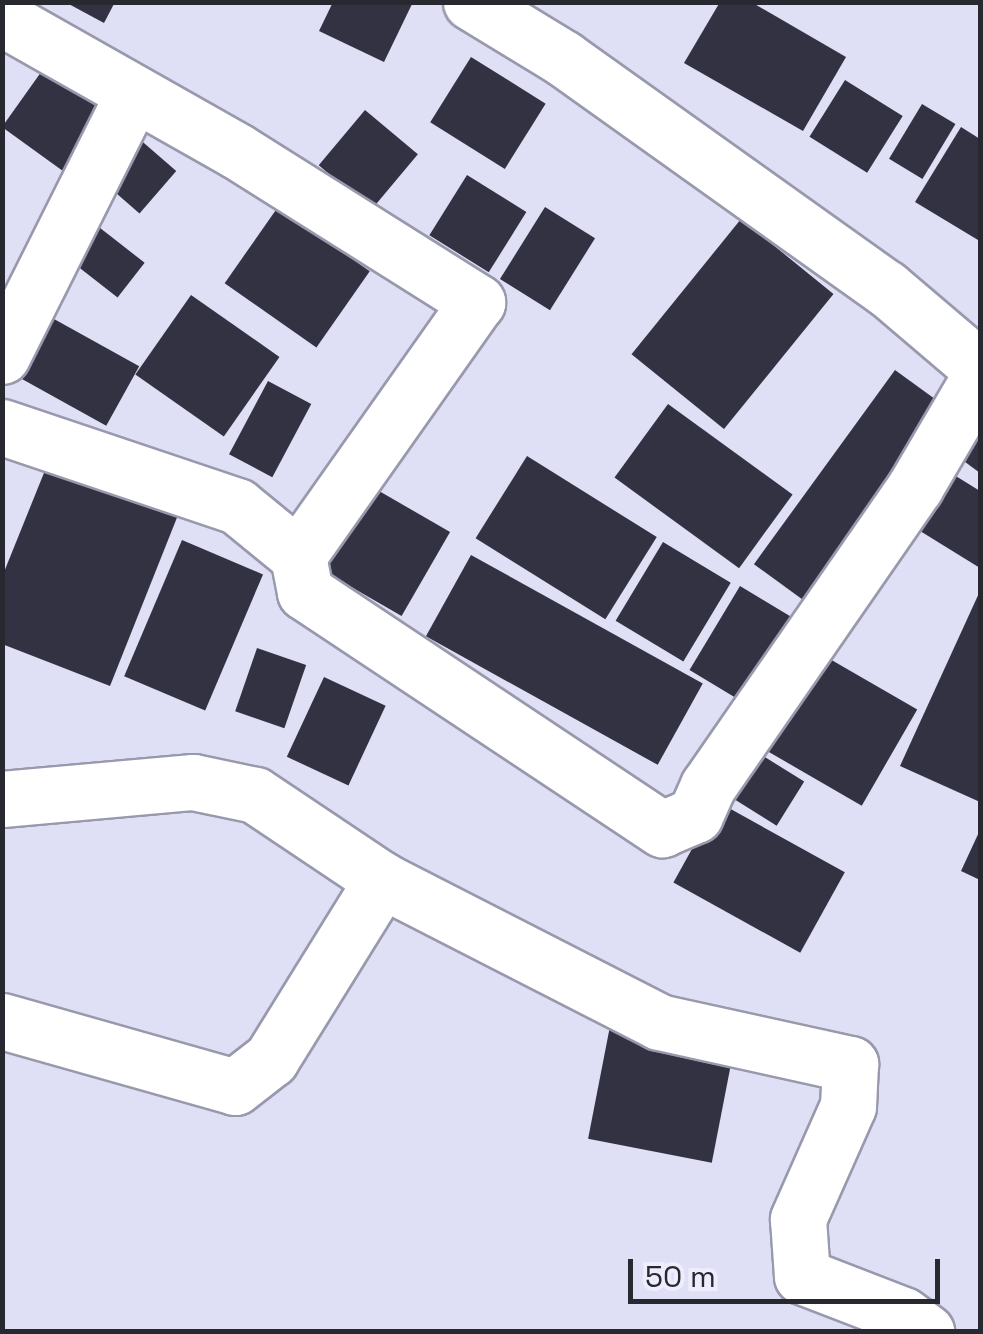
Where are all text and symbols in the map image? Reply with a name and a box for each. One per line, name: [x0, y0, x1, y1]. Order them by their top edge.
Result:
scale bar: [633, 1239, 946, 1301]
text: 50 m: [645, 1257, 716, 1296]

